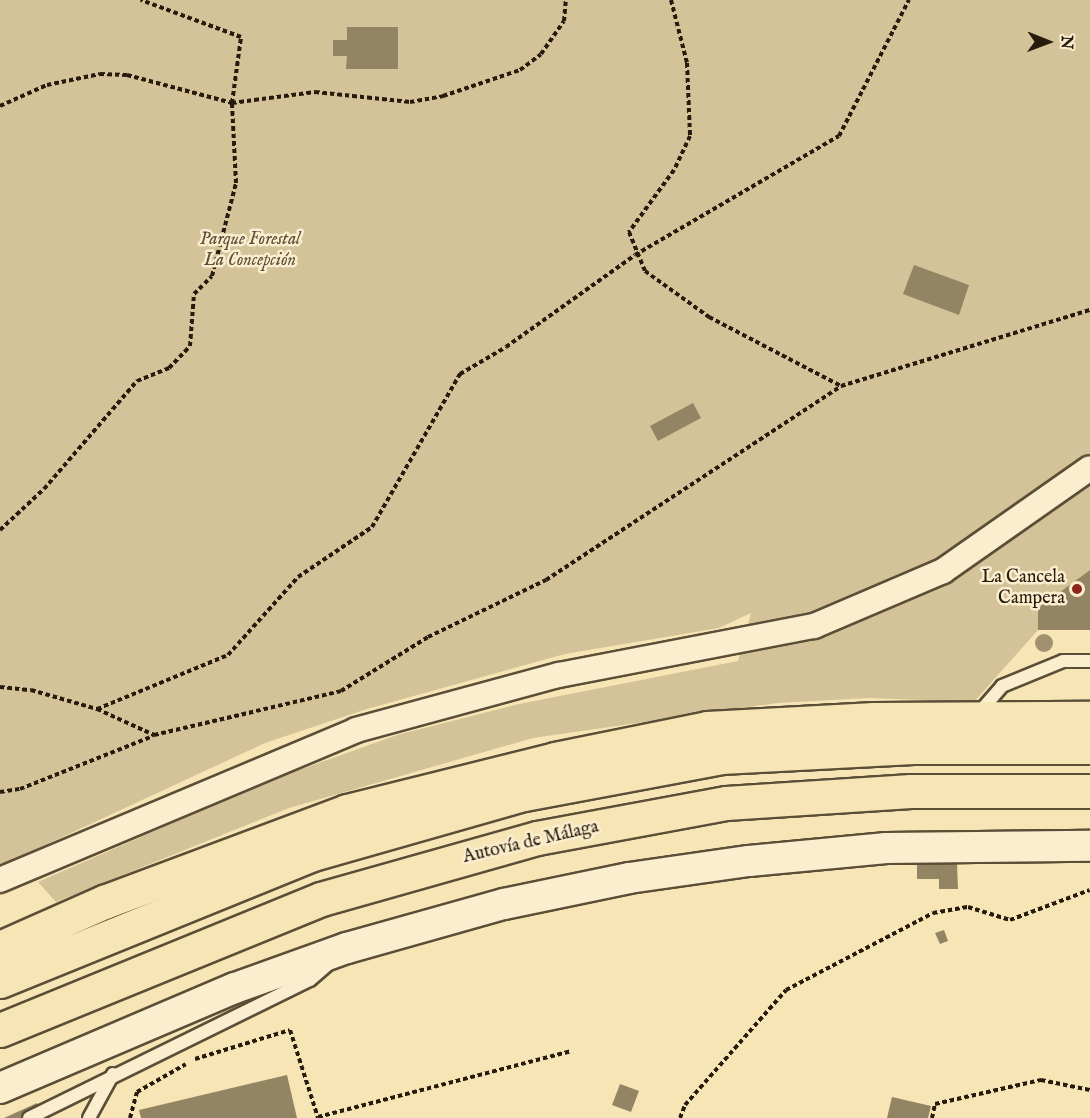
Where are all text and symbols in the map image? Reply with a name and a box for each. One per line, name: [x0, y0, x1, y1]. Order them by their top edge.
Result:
north arrow: [1018, 12, 1078, 72]
text: N: [1056, 35, 1076, 49]
park label: Parque Forestal La Concepción: [200, 230, 300, 272]
place label: La Cancela Campera: [982, 568, 1065, 610]
marker: La Cancela Campera: [1070, 582, 1084, 596]
street label: Autovía de Málaga: [461, 817, 601, 869]

